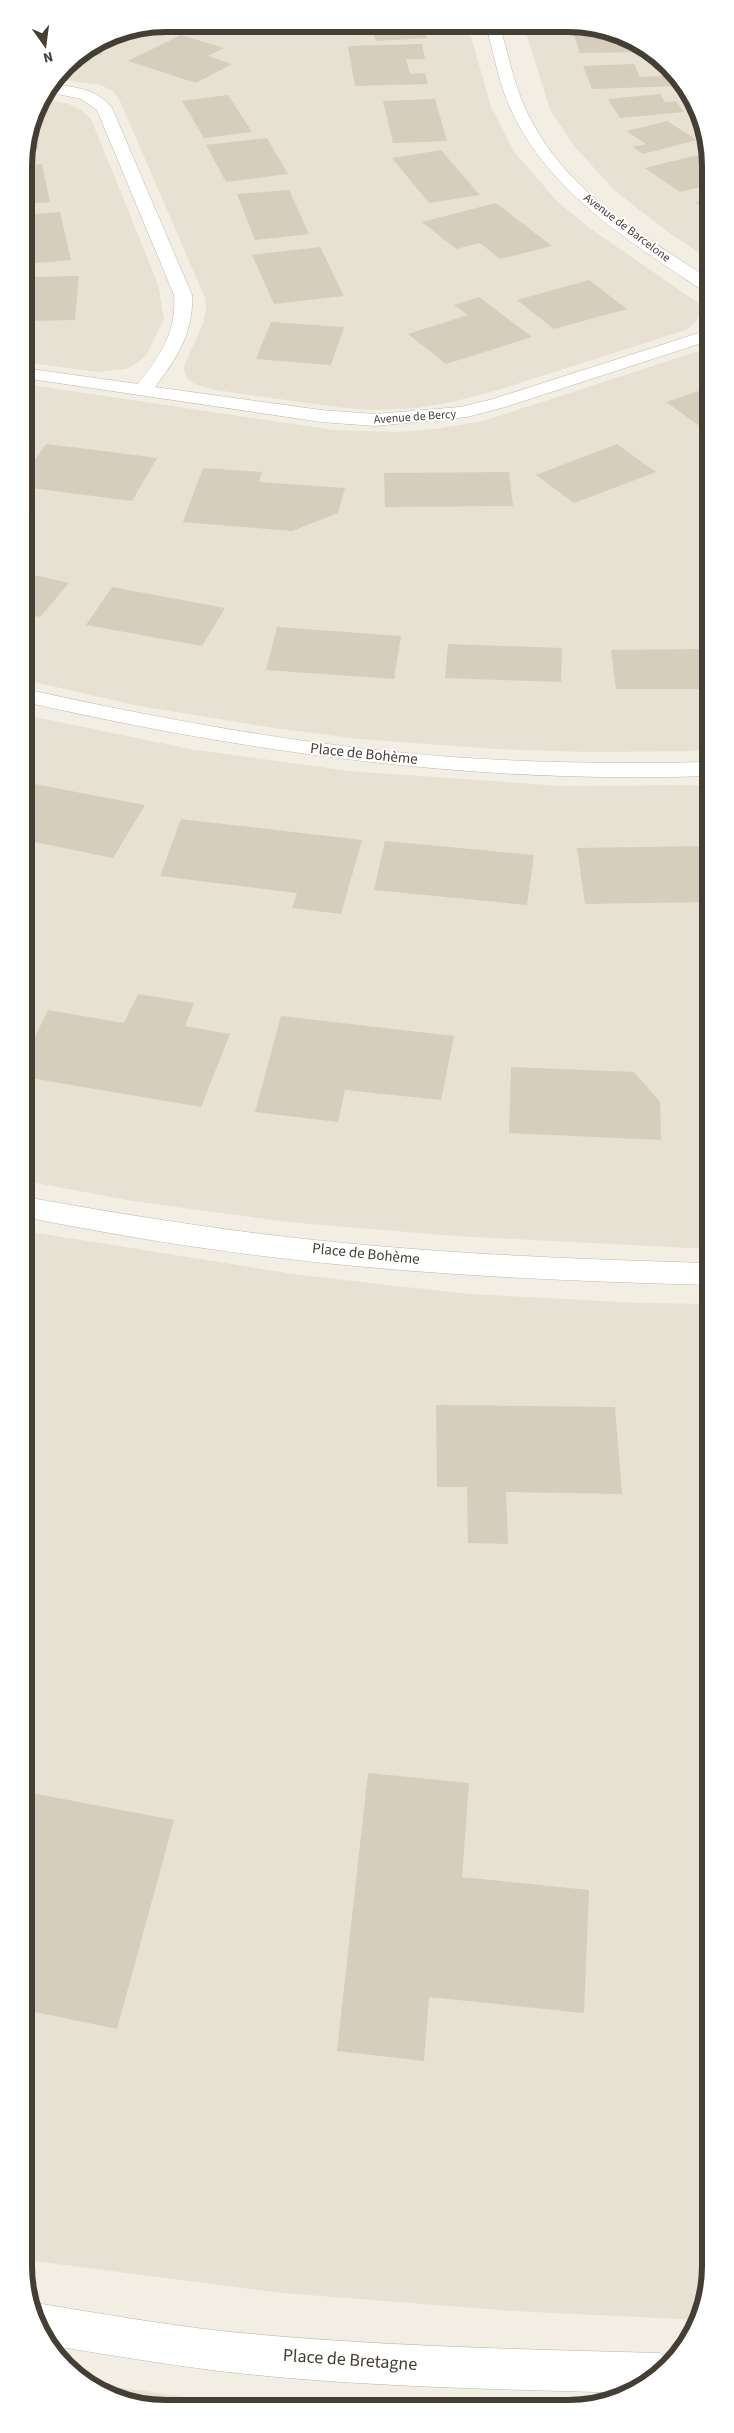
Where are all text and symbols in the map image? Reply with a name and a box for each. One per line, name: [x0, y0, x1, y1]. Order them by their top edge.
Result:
north arrow: [20, 20, 70, 70]
text: N: [41, 46, 55, 67]
street label: Avenue de Barcelone: [580, 190, 674, 266]
street label: Avenue de Bercy: [373, 406, 457, 428]
street label: Place de Bohème: [309, 738, 419, 770]
street label: Place de Bohème: [311, 1238, 421, 1270]
street label: Place de Bretagne: [282, 2343, 418, 2377]

